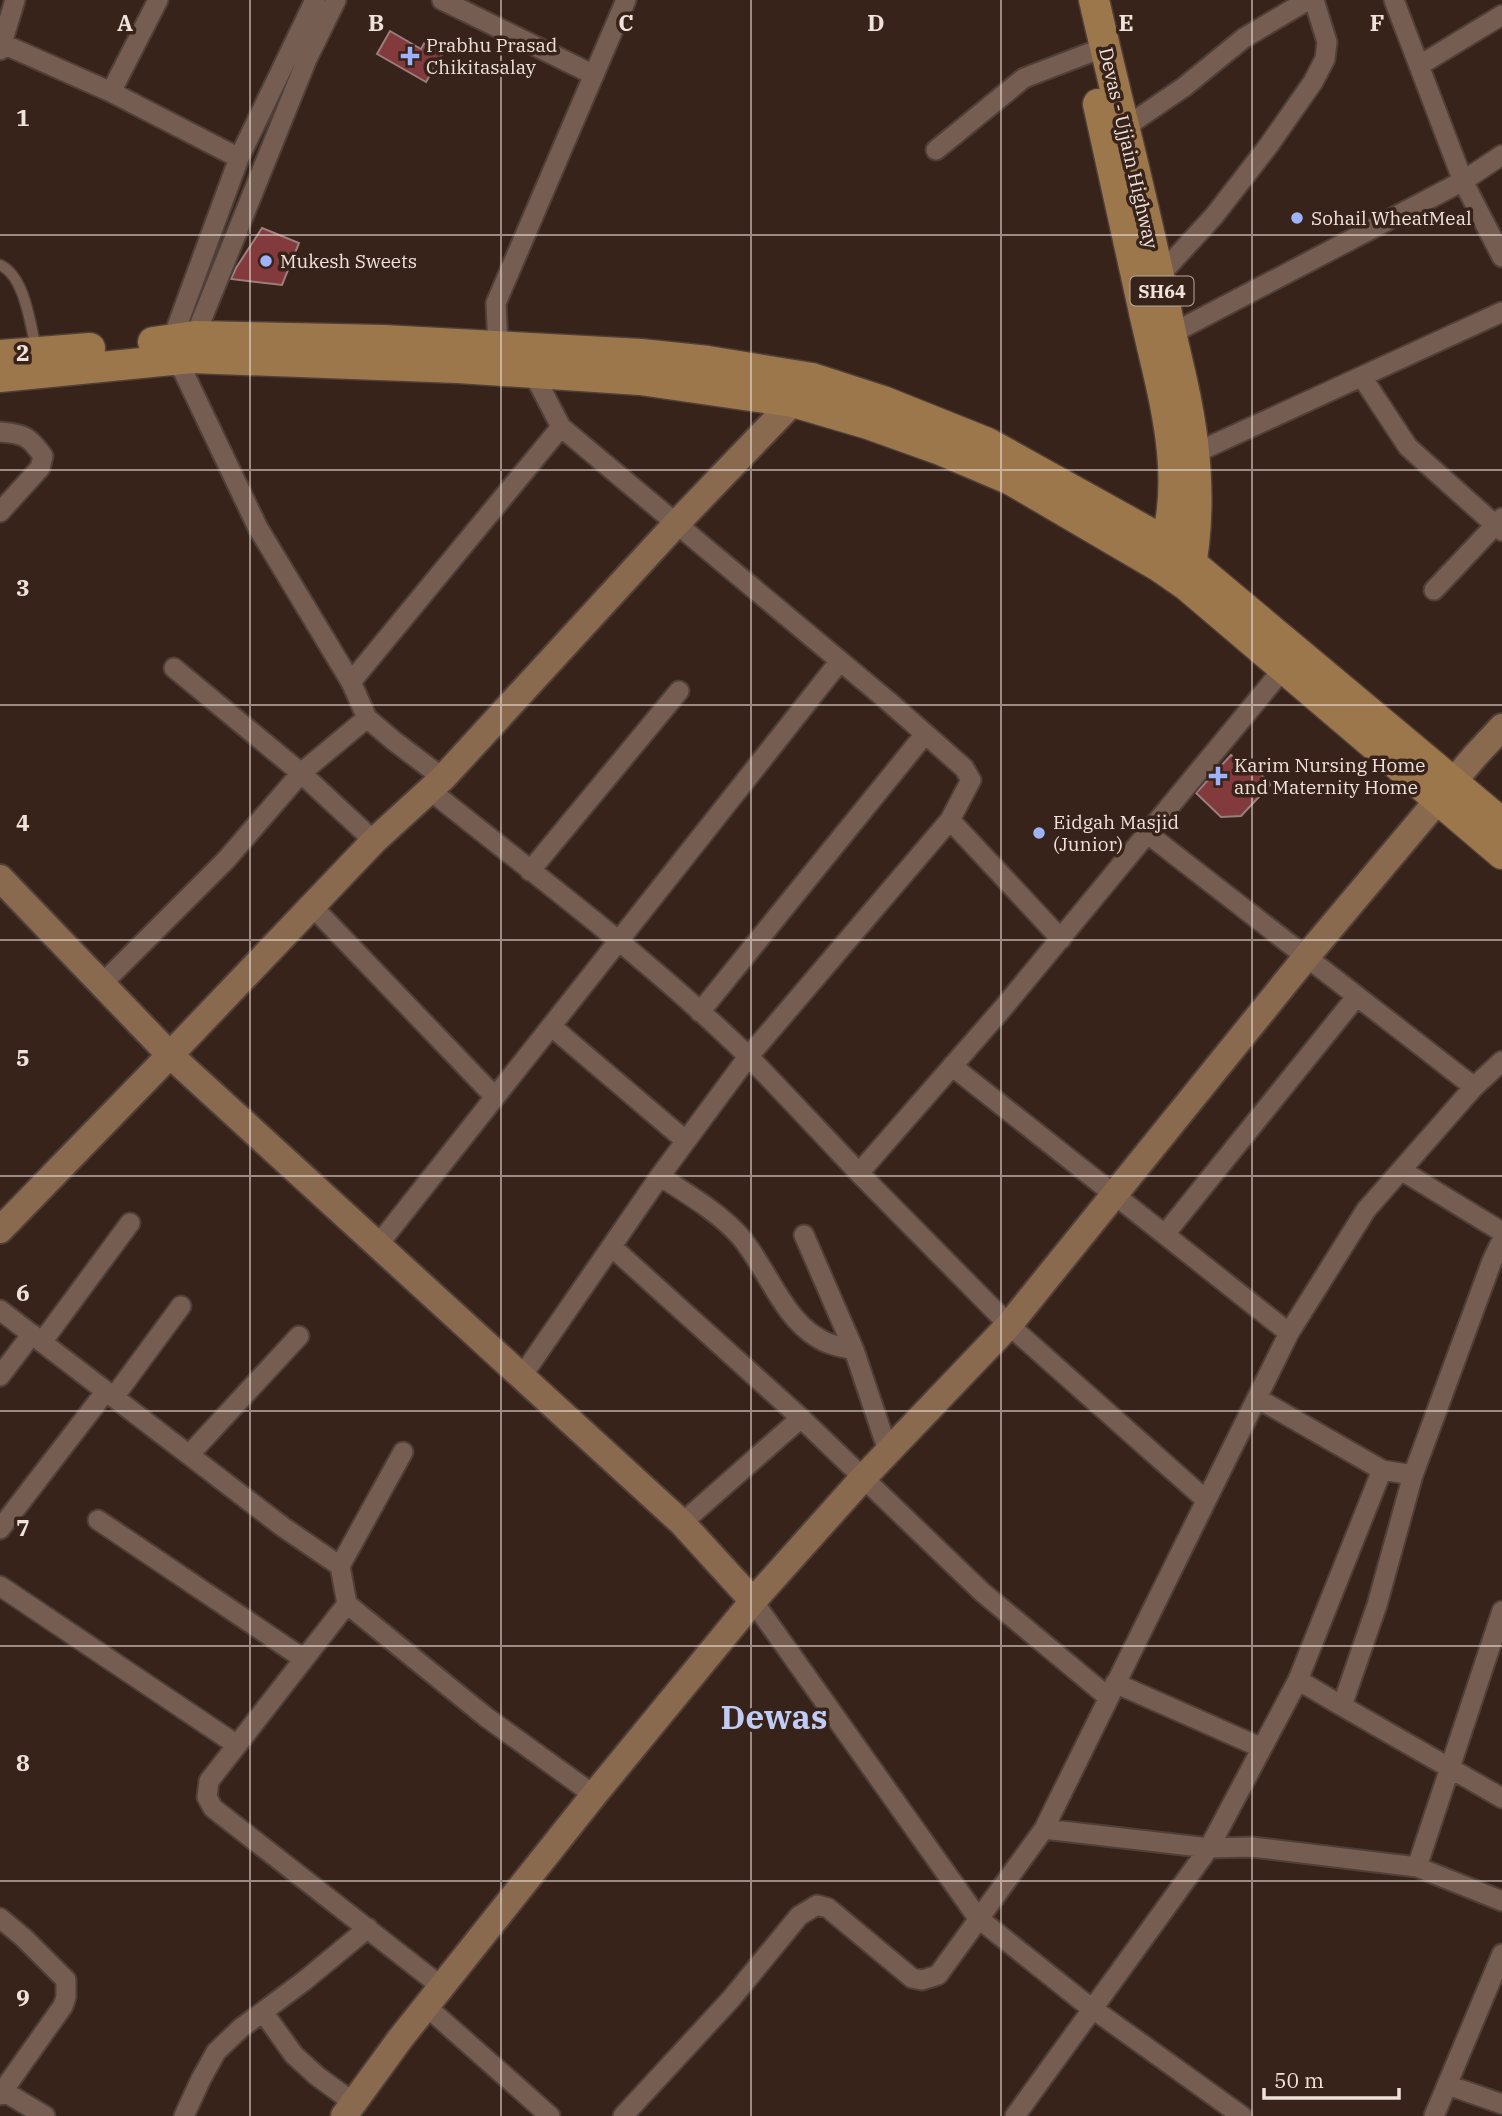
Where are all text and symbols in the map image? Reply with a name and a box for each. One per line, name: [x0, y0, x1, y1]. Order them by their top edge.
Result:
text: A: [117, 7, 133, 37]
text: B: [368, 7, 384, 37]
text: C: [618, 7, 634, 37]
text: D: [867, 7, 885, 37]
text: E: [1118, 7, 1134, 37]
text: F: [1370, 7, 1384, 37]
place label: Prabhu Prasad Chikitasalay: [426, 33, 557, 79]
street label: Devas - Ujjain Highway: [1094, 45, 1164, 252]
marker: Prabhu Prasad Chikitasalay: [400, 46, 420, 66]
text: 1: [16, 102, 30, 132]
place label: Sohail WheatMeal: [1311, 206, 1472, 230]
marker: Sohail WheatMeal: [1289, 210, 1305, 226]
place label: Mukesh Sweets: [280, 249, 417, 273]
marker: Mukesh Sweets: [258, 253, 274, 269]
road number: SH64: [1130, 276, 1194, 306]
text: 2: [16, 337, 30, 367]
text: 3: [16, 572, 30, 602]
place label: Karim Nursing Home and Maternity Home: [1234, 753, 1426, 799]
marker: Karim Nursing Home and Maternity Home: [1208, 766, 1228, 786]
text: 4: [16, 807, 30, 837]
place label: Eidgah Masjid (Junior): [1053, 810, 1179, 856]
marker: Eidgah Masjid (Junior): [1031, 825, 1047, 841]
text: 5: [16, 1042, 30, 1072]
text: 6: [16, 1277, 30, 1307]
text: 7: [16, 1512, 30, 1542]
district label: Dewas: [721, 1695, 827, 1738]
text: 8: [16, 1747, 30, 1777]
text: 9: [16, 1982, 30, 2012]
scale bar: [1264, 2056, 1399, 2100]
text: 50 m: [1274, 2066, 1324, 2094]

